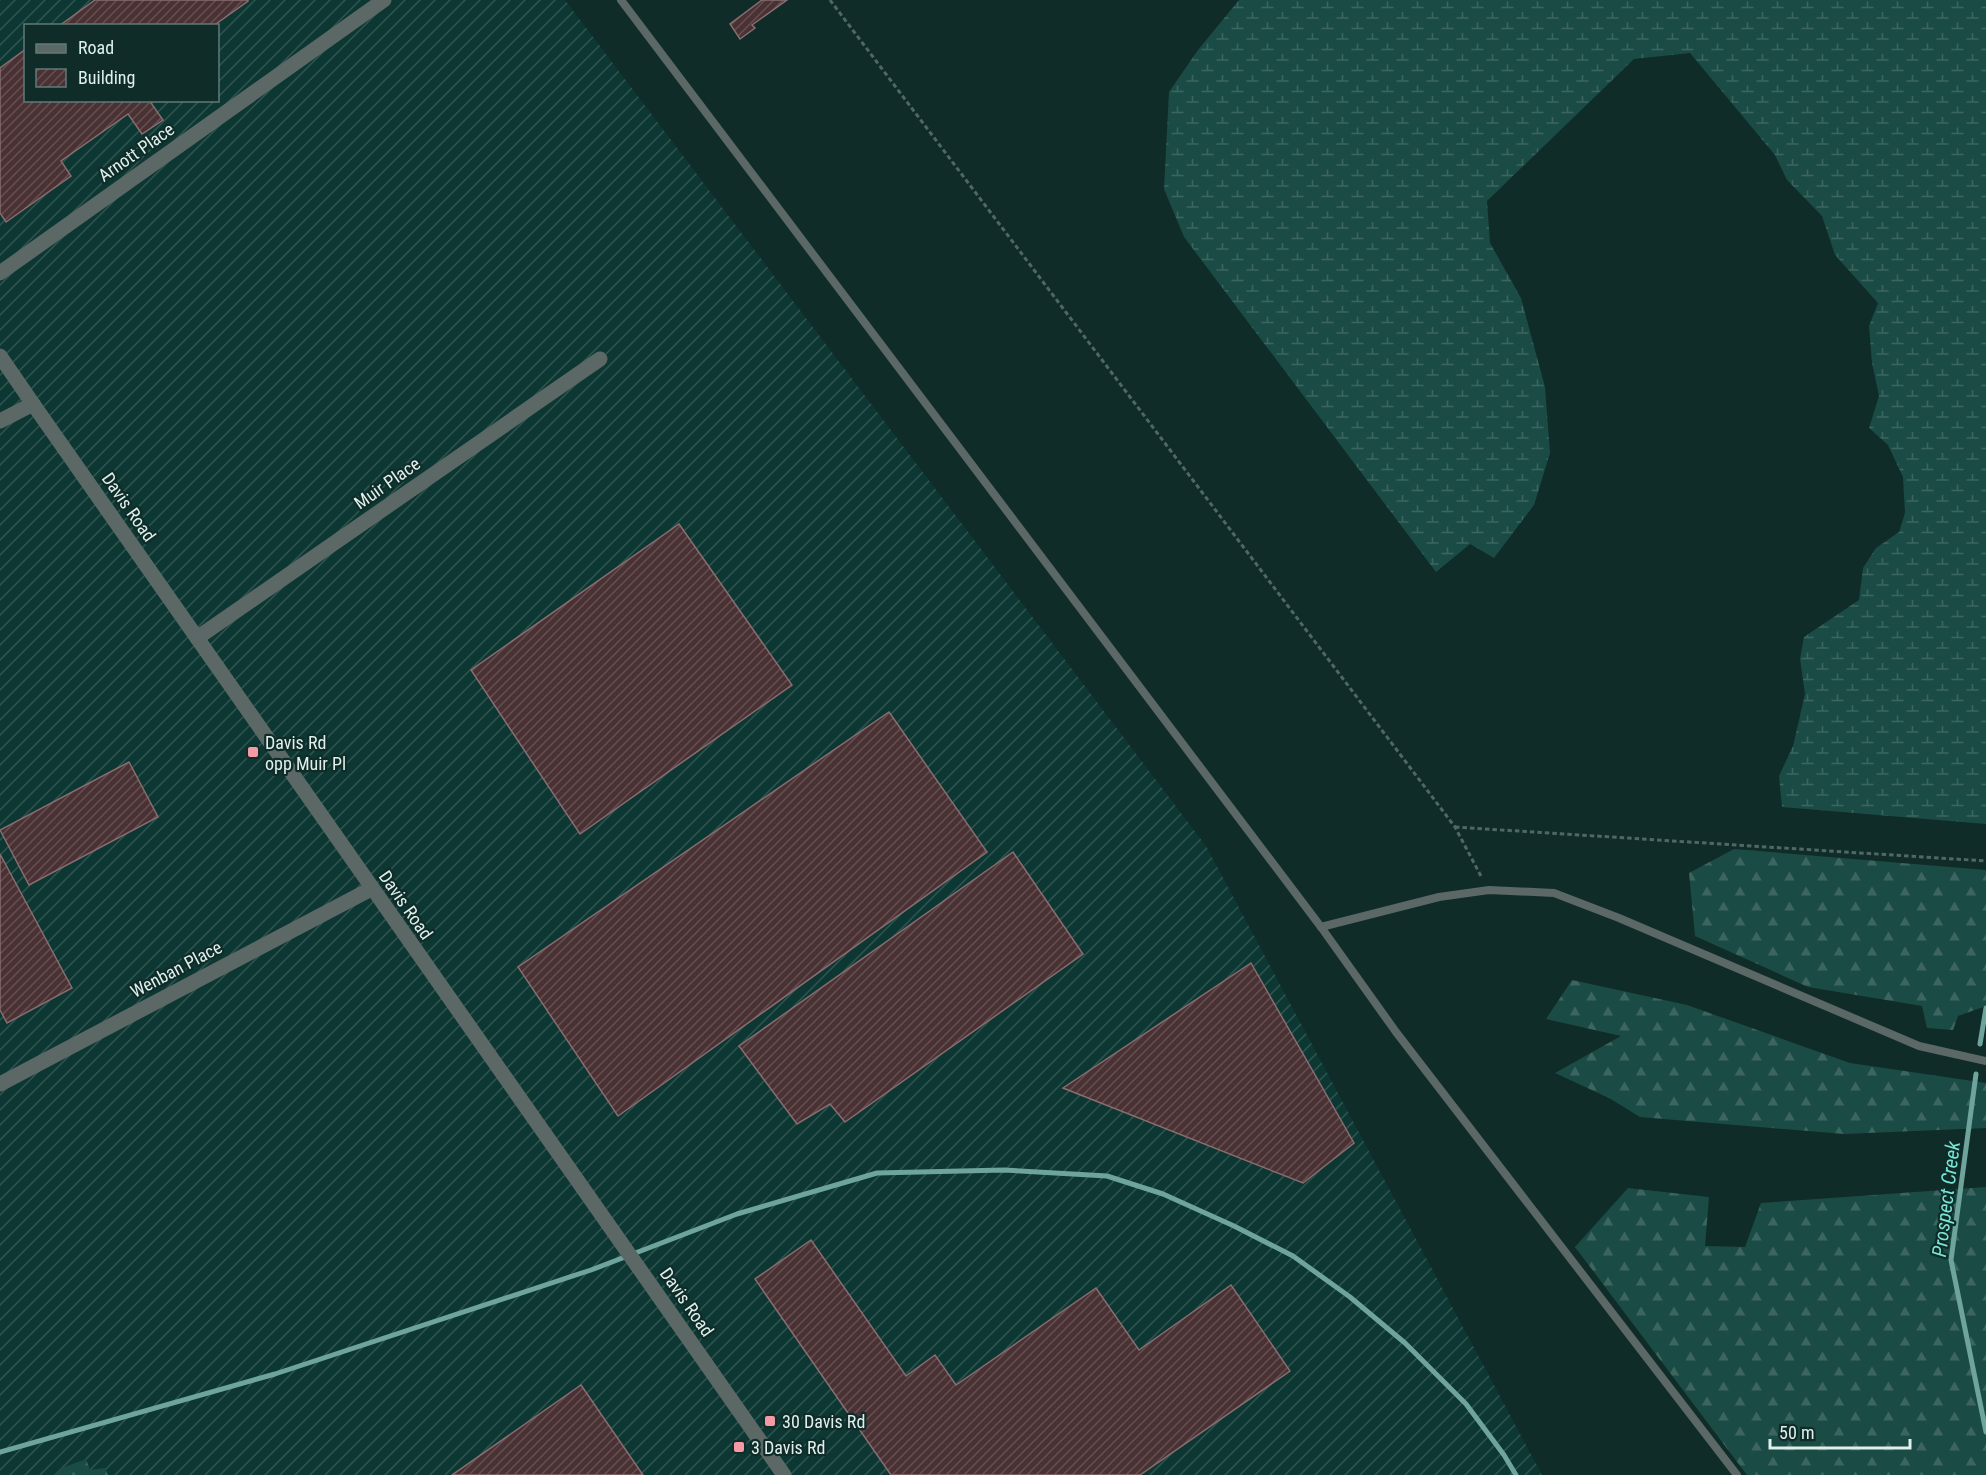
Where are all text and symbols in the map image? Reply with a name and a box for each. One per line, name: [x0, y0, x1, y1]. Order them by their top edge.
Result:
legend: [24, 24, 219, 102]
text: Road: [78, 37, 114, 58]
text: Building: [78, 67, 135, 88]
street label: Arnott Place: [94, 118, 178, 186]
street label: Muir Place: [350, 453, 424, 513]
street label: Davis Road: [98, 469, 160, 545]
place label: Davis Rd opp Muir Pl: [265, 732, 346, 774]
marker: Davis Rd opp Muir Pl: [246, 745, 260, 759]
street label: Davis Road: [375, 867, 437, 943]
street label: Wenban Place: [127, 936, 225, 1002]
water label: Prospect Creek: [1927, 1138, 1965, 1258]
street label: Davis Road: [656, 1264, 718, 1340]
place label: 30 Davis Rd: [782, 1411, 865, 1432]
scale bar: [1770, 1412, 1910, 1450]
marker: 30 Davis Rd: [763, 1414, 777, 1428]
text: 50 m: [1779, 1422, 1814, 1443]
place label: 3 Davis Rd: [751, 1437, 825, 1458]
marker: 3 Davis Rd: [732, 1440, 746, 1454]

